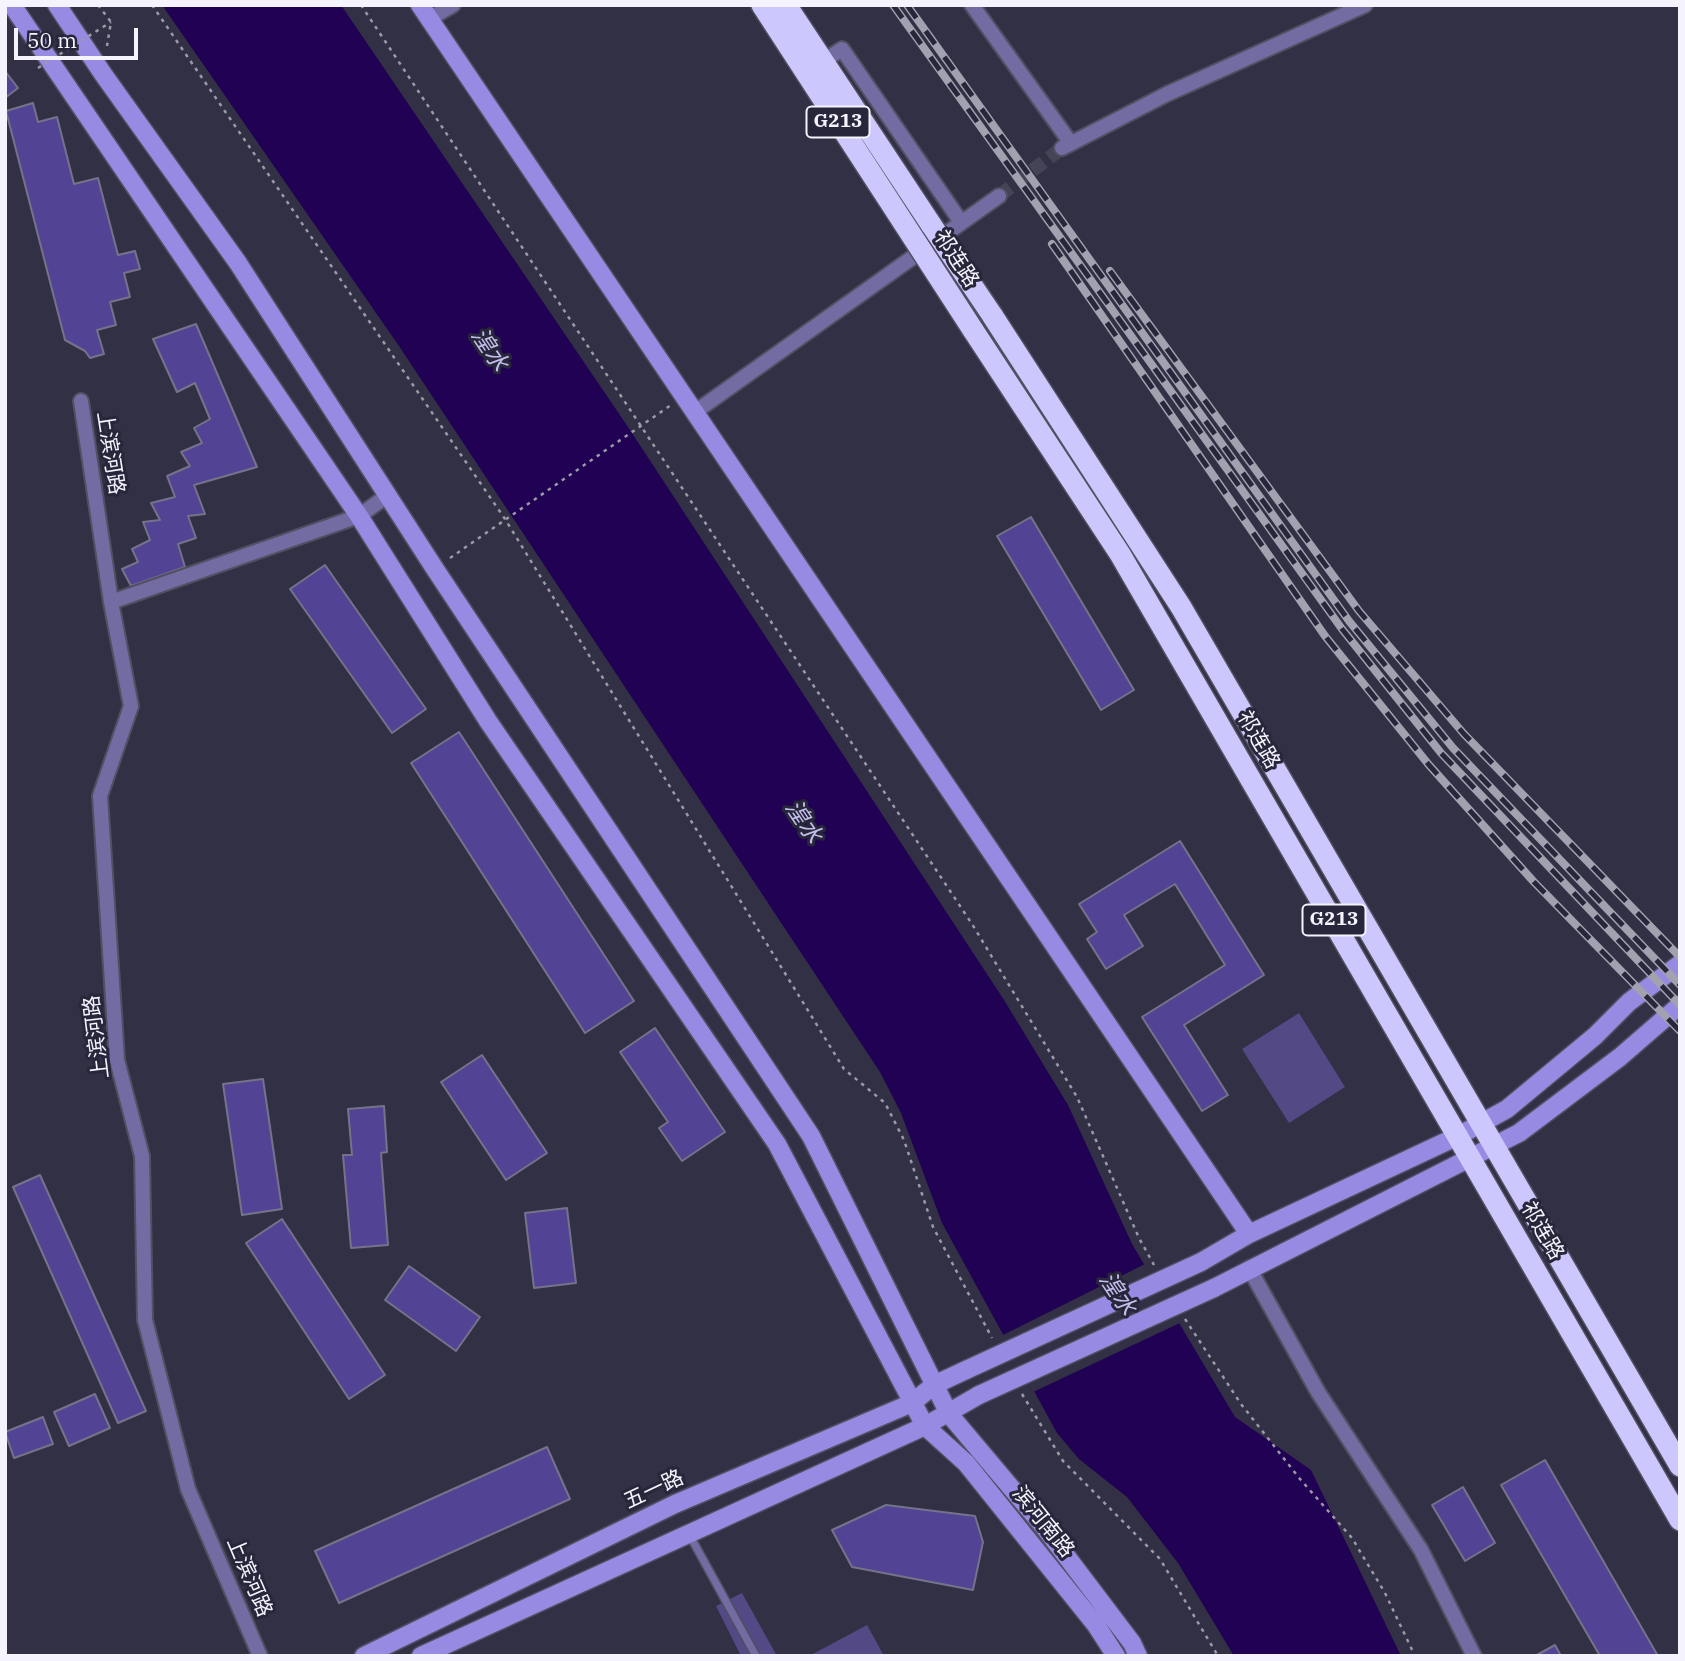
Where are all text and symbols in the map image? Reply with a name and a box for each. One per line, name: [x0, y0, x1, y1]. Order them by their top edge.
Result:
scale bar: [18, 14, 142, 58]
text: 50 m: [27, 26, 77, 54]
road number: G213: [806, 106, 870, 138]
street label: 祁连路: [928, 226, 984, 292]
water label: 湟水: [465, 323, 513, 377]
street label: 上滨河路: [91, 410, 129, 496]
street label: 祁连路: [1231, 706, 1285, 774]
water label: 湟水: [779, 795, 827, 849]
road number: G213: [1302, 904, 1366, 936]
street label: 上滨河路: [79, 994, 115, 1080]
street label: 祁连路: [1515, 1197, 1569, 1265]
water label: 湟水: [1093, 1267, 1141, 1321]
street label: 五一路: [620, 1465, 688, 1515]
street label: 滨河南路: [1007, 1481, 1079, 1563]
street label: 上滨河路: [221, 1533, 277, 1621]

